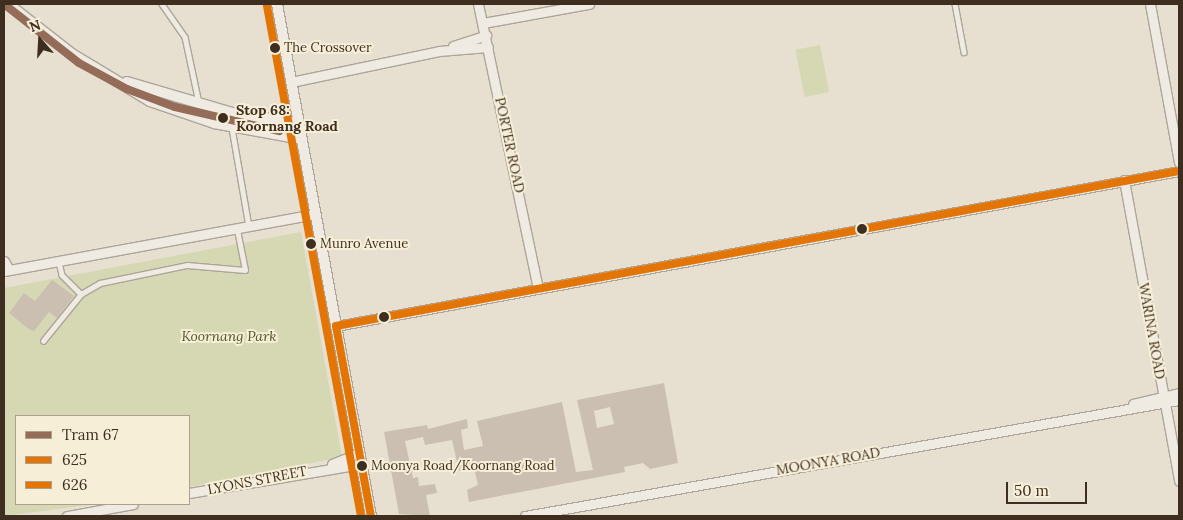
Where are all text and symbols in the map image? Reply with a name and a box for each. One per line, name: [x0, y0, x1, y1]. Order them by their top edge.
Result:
north arrow: [15, 15, 65, 65]
text: N: [27, 16, 43, 36]
place label: The Crossover: [284, 40, 372, 56]
marker: The Crossover: [270, 43, 280, 53]
street label: PORTER ROAD: [492, 96, 528, 194]
place label: Stop 68: Koornang Road: [236, 102, 338, 134]
marker: Stop 68: Koornang Road: [214, 109, 232, 127]
unlabelled marker: [857, 224, 867, 234]
place label: Munro Avenue: [320, 236, 408, 252]
marker: Munro Avenue: [306, 239, 316, 249]
street label: WARINA ROAD: [1135, 281, 1169, 381]
unlabelled marker: [379, 312, 389, 322]
park label: Koornang Park: [181, 328, 277, 344]
legend: [15, 415, 190, 505]
text: Tram 67: [62, 425, 118, 444]
street label: MOONYA ROAD: [775, 444, 881, 478]
text: 625: [62, 450, 87, 469]
place label: Moonya Road/Koornang Road: [371, 458, 554, 474]
marker: Moonya Road/Koornang Road: [357, 461, 367, 471]
street label: LYONS STREET: [206, 462, 308, 498]
scale bar: [1008, 472, 1089, 504]
text: 626: [62, 475, 87, 494]
text: 50 m: [1014, 481, 1049, 500]

